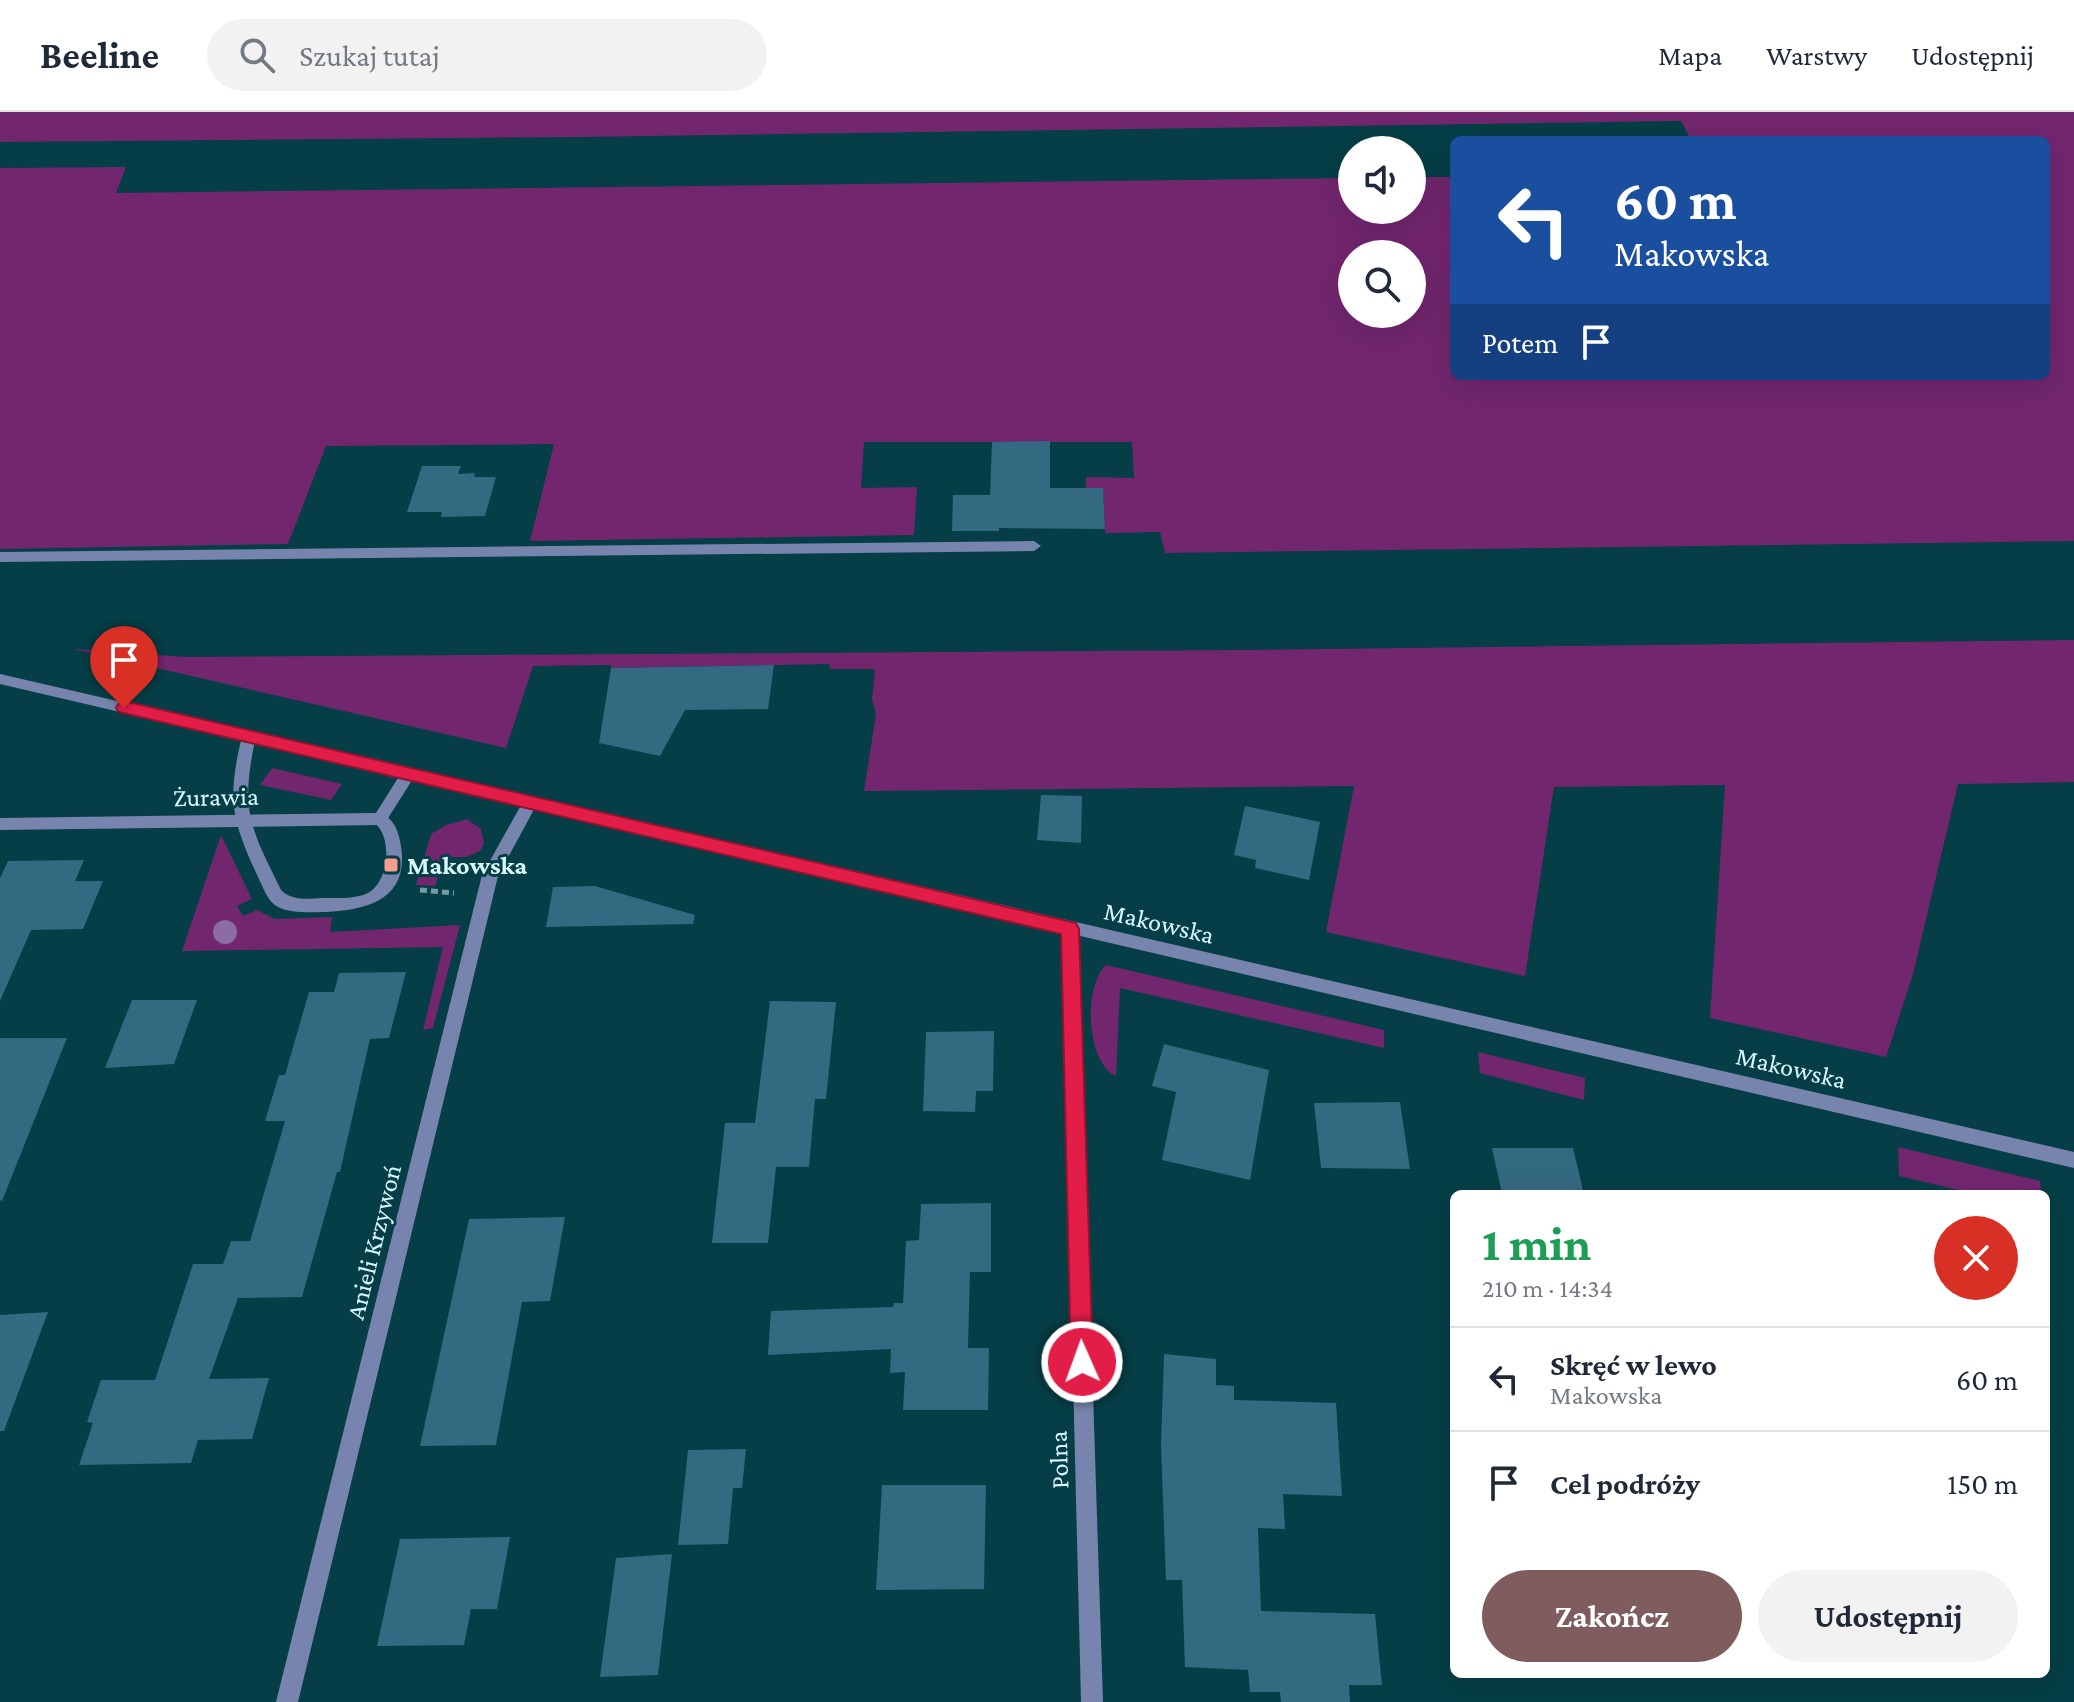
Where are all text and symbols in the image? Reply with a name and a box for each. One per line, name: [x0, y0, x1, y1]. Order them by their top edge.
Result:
search box: [207, 19, 767, 91]
icon: search: [235, 33, 279, 77]
text: Beeline: [40, 34, 159, 76]
text: Szukaj tutaj: [299, 39, 440, 72]
text: Mapa: [1658, 40, 1722, 71]
text: Warstwy: [1766, 40, 1867, 71]
text: Udostępnij: [1911, 40, 2034, 71]
map controls: [1338, 136, 1426, 328]
button: sound: [1338, 136, 1426, 224]
icon: left: [1482, 168, 1586, 272]
text: 60 m: [1614, 169, 1737, 231]
text: Makowska: [1614, 234, 1769, 274]
button: search: [1338, 240, 1426, 328]
icon: arrive: [1574, 320, 1618, 364]
text: Potem: [1482, 326, 1558, 359]
pin: [90, 626, 158, 708]
icon: arrive: [102, 638, 146, 682]
street label: Żurawia: [173, 782, 259, 812]
place label: Makowska: [407, 851, 528, 880]
marker: Makowska: [382, 856, 400, 874]
street label: Makowska: [1101, 896, 1217, 950]
street label: Makowska: [1733, 1041, 1849, 1095]
street label: Anieli Krzywoń: [341, 1162, 407, 1322]
button: close: [1934, 1216, 2018, 1300]
text: 1 min: [1482, 1217, 1591, 1270]
text: 210 m · 14:34: [1482, 1274, 1613, 1303]
position arrow: [1040, 1320, 1124, 1404]
text: Skręć w lewo: [1550, 1348, 1717, 1381]
icon: left: [1482, 1357, 1526, 1401]
text: 60 m: [1956, 1363, 2018, 1396]
text: Makowska: [1550, 1381, 1662, 1410]
street label: Polna: [1043, 1430, 1075, 1490]
icon: arrive: [1482, 1461, 1526, 1505]
text: Cel podróży: [1550, 1467, 1700, 1500]
text: 150 m: [1947, 1467, 2018, 1500]
button: Zakończ: [1482, 1570, 1742, 1662]
button: Udostępnij: [1758, 1570, 2018, 1662]

